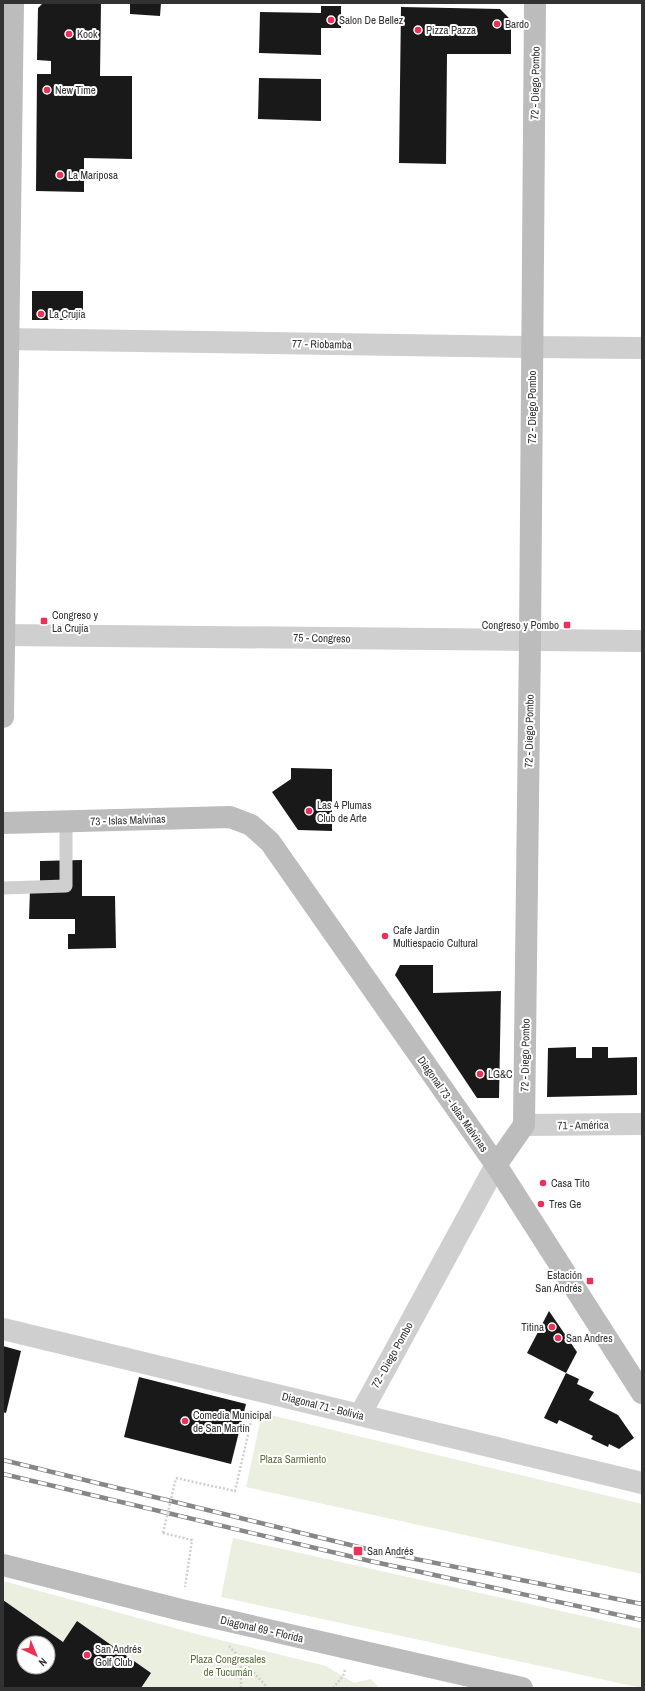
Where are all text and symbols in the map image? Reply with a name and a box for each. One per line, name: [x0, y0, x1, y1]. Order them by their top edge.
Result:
place label: Salon De Bellez: [339, 13, 404, 27]
marker: Salon De Bellez: [326, 15, 336, 25]
place label: Bardo: [505, 17, 529, 31]
marker: Bardo: [492, 19, 502, 29]
place label: Pizza Pazza: [426, 23, 476, 37]
marker: Pizza Pazza: [413, 25, 423, 35]
place label: Kook: [77, 27, 98, 41]
marker: Kook: [64, 29, 74, 39]
street label: 72 - Diego Pombo: [527, 46, 543, 120]
place label: New Time: [55, 83, 96, 97]
marker: New Time: [42, 85, 52, 95]
place label: La Mariposa: [68, 168, 118, 182]
marker: La Mariposa: [55, 170, 65, 180]
place label: La Crujía: [49, 307, 86, 321]
marker: La Crujía: [36, 309, 46, 319]
street label: 77 - Riobamba: [292, 336, 352, 352]
street label: 72 - Diego Pombo: [525, 370, 539, 444]
place label: Congreso y La Crujía: [52, 608, 99, 635]
marker: Congreso y La Crujía: [39, 616, 49, 626]
place label: Congreso y Pombo: [482, 618, 559, 632]
marker: Congreso y Pombo: [562, 620, 572, 630]
street label: 75 - Congreso: [293, 631, 351, 645]
street label: 72 - Diego Pombo: [521, 694, 537, 768]
place label: Las 4 Plumas Club de Arte: [317, 798, 372, 825]
marker: Las 4 Plumas Club de Arte: [304, 806, 314, 816]
street label: 73 - Islas Malvinas: [90, 812, 166, 828]
place label: Cafe Jardin Multiespacio Cultural: [393, 923, 478, 950]
marker: Cafe Jardin Multiespacio Cultural: [380, 931, 390, 941]
street label: 72 - Diego Pombo: [517, 1018, 533, 1092]
street label: Diagonal 73 - Islas Malvinas: [415, 1053, 492, 1155]
place label: LG&C: [488, 1067, 513, 1081]
marker: LG&C: [475, 1069, 485, 1079]
street label: 71 - América: [557, 1118, 609, 1132]
place label: Casa Tito: [551, 1176, 590, 1190]
marker: Casa Tito: [538, 1178, 548, 1188]
place label: Tres Ge: [549, 1197, 581, 1211]
marker: Tres Ge: [536, 1199, 546, 1209]
place label: Estación San Andrés: [535, 1268, 582, 1295]
marker: Estación San Andrés: [585, 1276, 595, 1286]
street label: 72 - Diego Pombo: [368, 1320, 416, 1390]
place label: Titina: [521, 1320, 544, 1334]
marker: Titina: [547, 1322, 557, 1332]
place label: San Andres: [566, 1331, 613, 1345]
marker: San Andres: [553, 1333, 563, 1343]
street label: Diagonal 71 - Bolivia: [280, 1389, 366, 1423]
place label: Comedia Municipal de San Martín: [193, 1408, 271, 1435]
marker: Comedia Municipal de San Martín: [180, 1416, 190, 1426]
park label: Plaza Sarmiento: [260, 1452, 326, 1466]
place label: San Andrés: [367, 1544, 414, 1558]
marker: San Andrés: [352, 1545, 364, 1557]
street label: Diagonal 69 - Florida: [219, 1613, 305, 1645]
north arrow: [16, 1635, 56, 1675]
place label: San Andrés Golf Club: [95, 1642, 142, 1669]
marker: San Andrés Golf Club: [82, 1650, 92, 1660]
park label: Plaza Congresales de Tucumán: [190, 1652, 266, 1679]
text: N: [36, 1655, 50, 1669]

